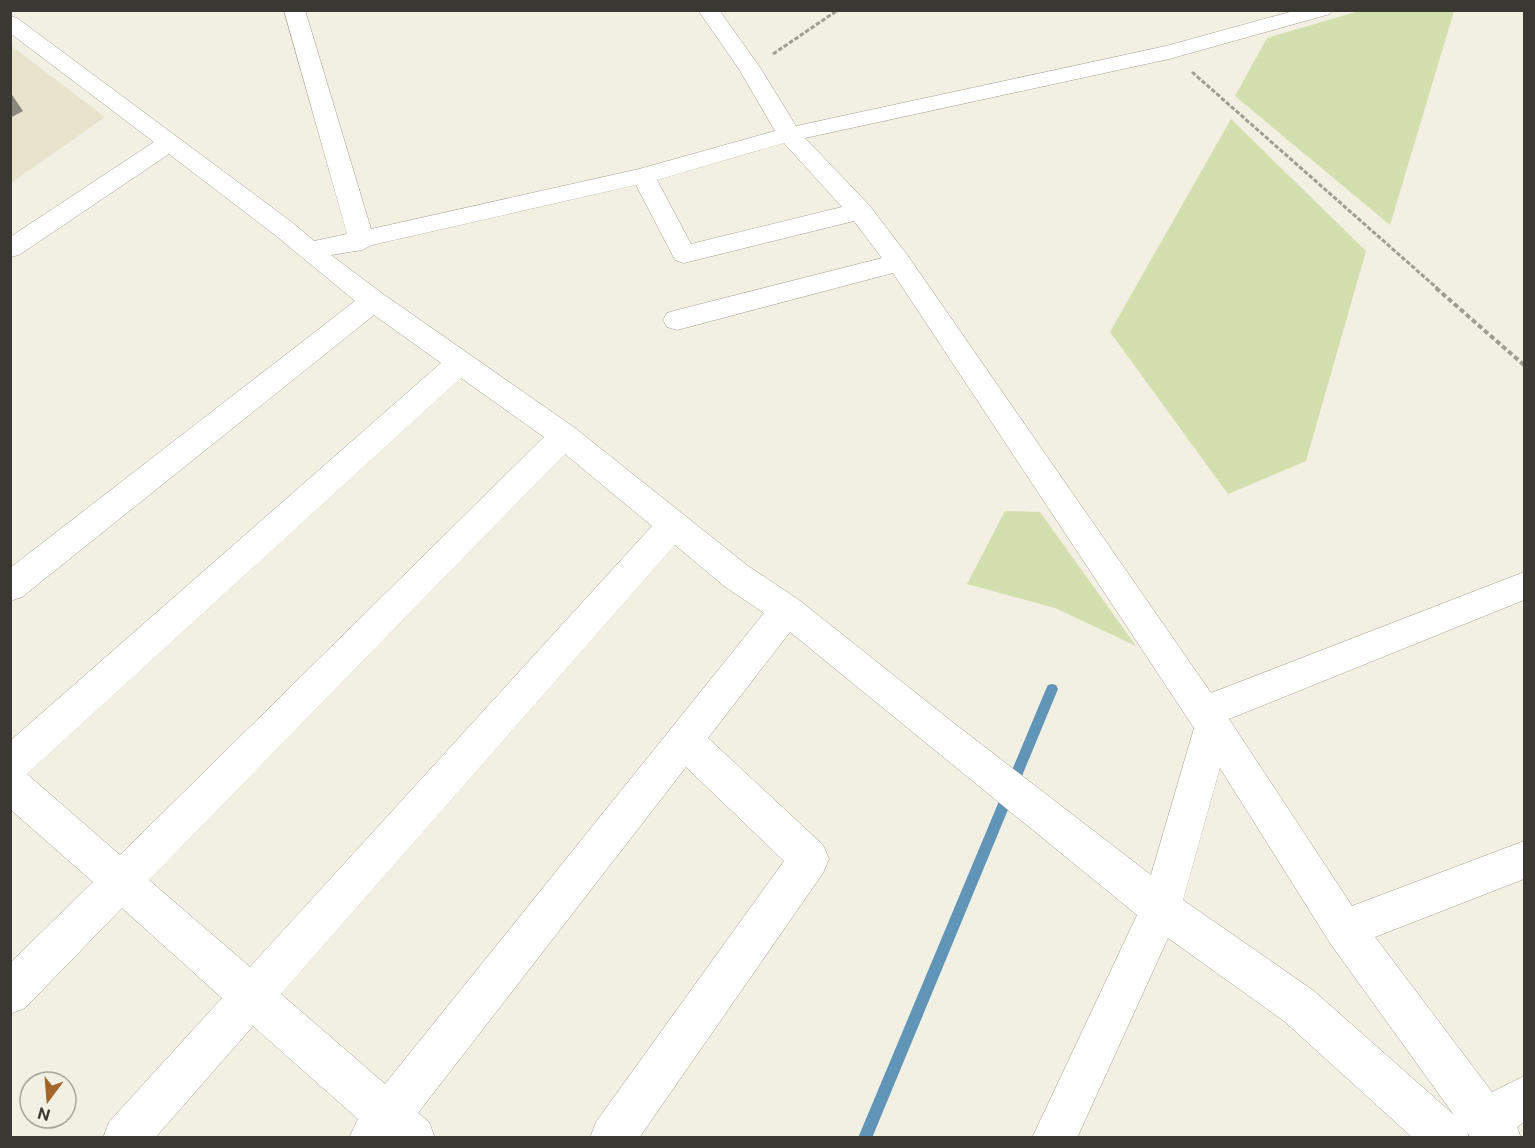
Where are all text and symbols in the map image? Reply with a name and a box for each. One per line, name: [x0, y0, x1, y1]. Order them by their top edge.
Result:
north arrow: [18, 1070, 78, 1130]
text: N: [35, 1103, 53, 1125]

